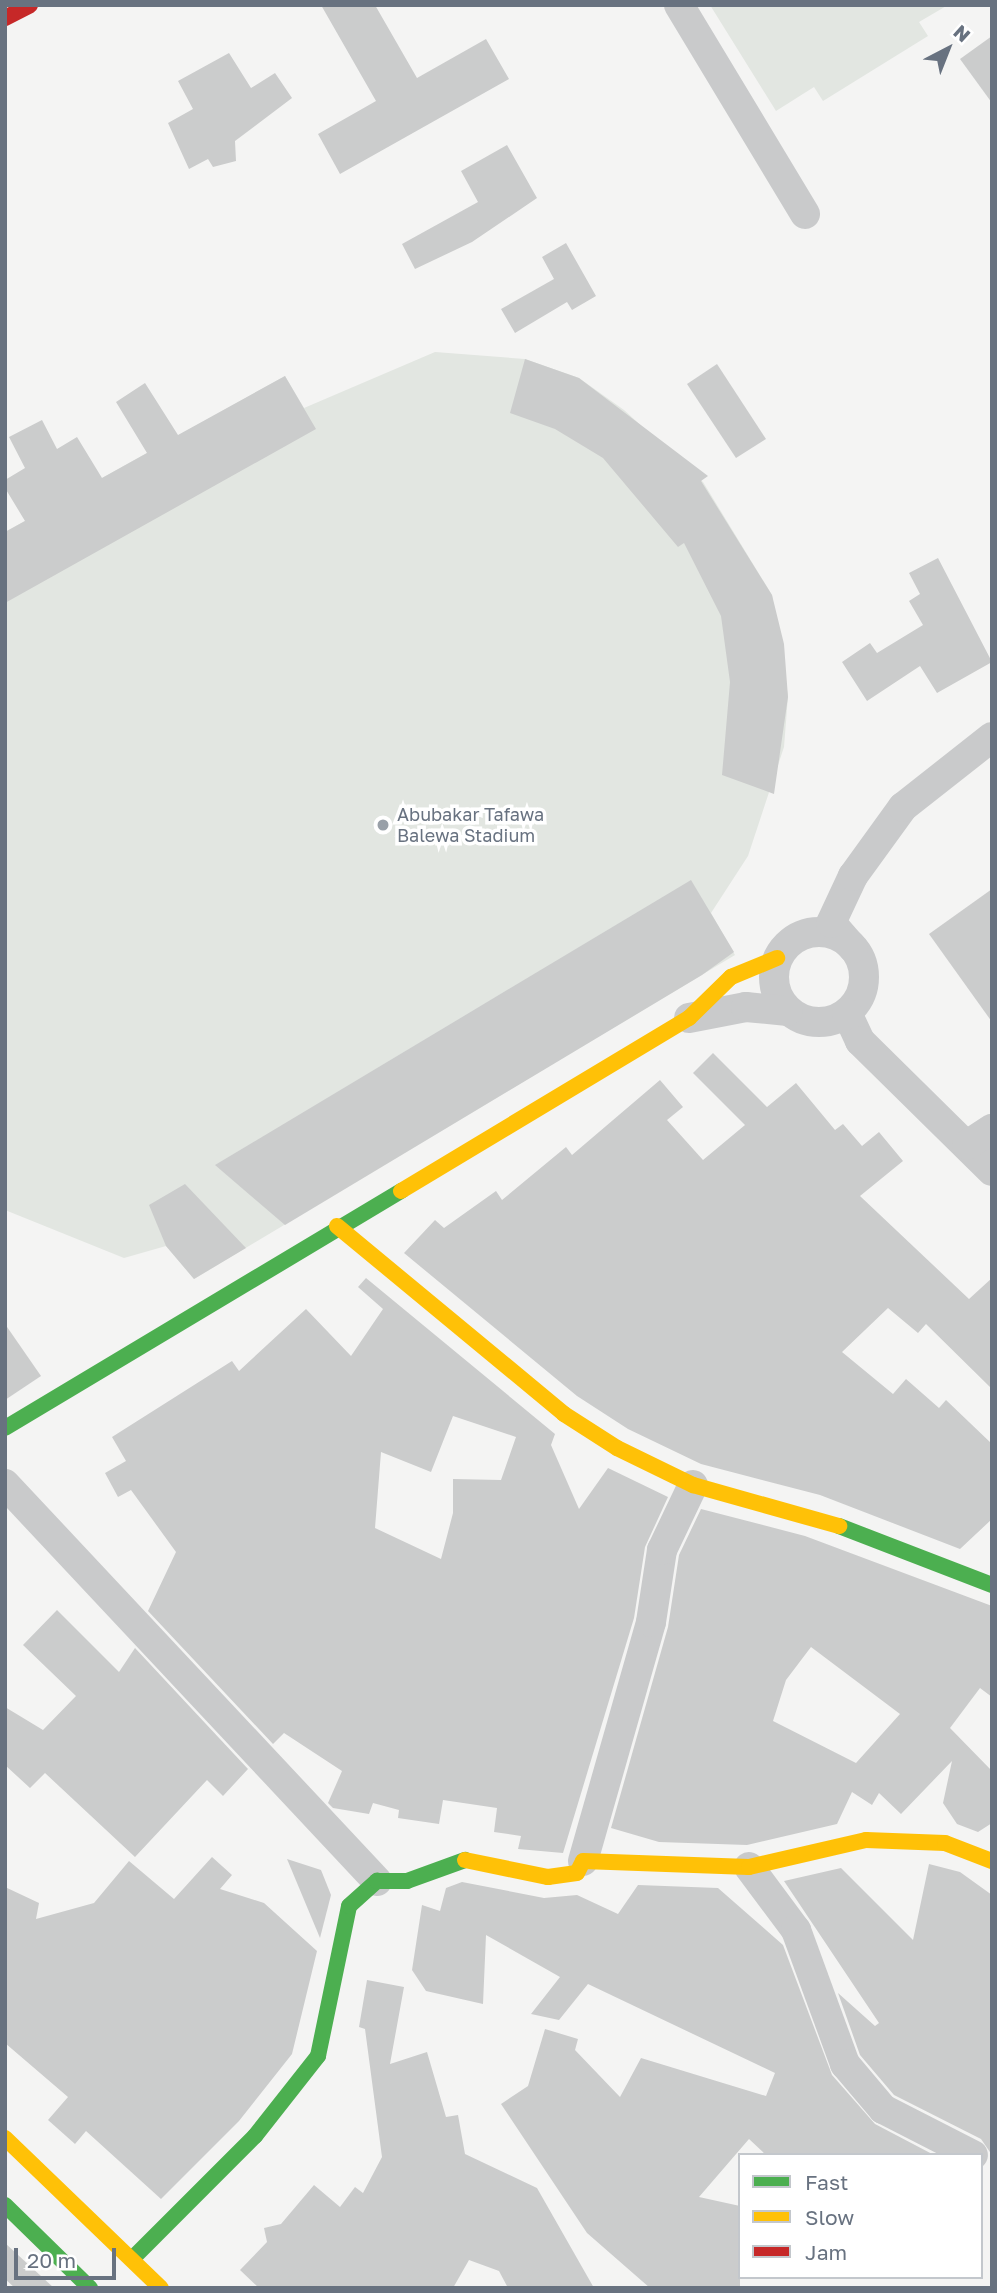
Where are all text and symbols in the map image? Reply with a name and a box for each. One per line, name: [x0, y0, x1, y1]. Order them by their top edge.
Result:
north arrow: [913, 14, 983, 84]
text: N: [949, 20, 975, 46]
place label: Abubakar Tafawa Balewa Stadium: [397, 804, 544, 846]
marker: Abubakar Tafawa Balewa Stadium: [375, 817, 391, 833]
legend: [738, 2153, 983, 2279]
text: Fast: [805, 2169, 848, 2195]
text: Slow: [805, 2204, 854, 2230]
scale bar: [18, 2234, 119, 2278]
text: Jam: [805, 2239, 847, 2265]
text: 20 m: [27, 2247, 76, 2273]

